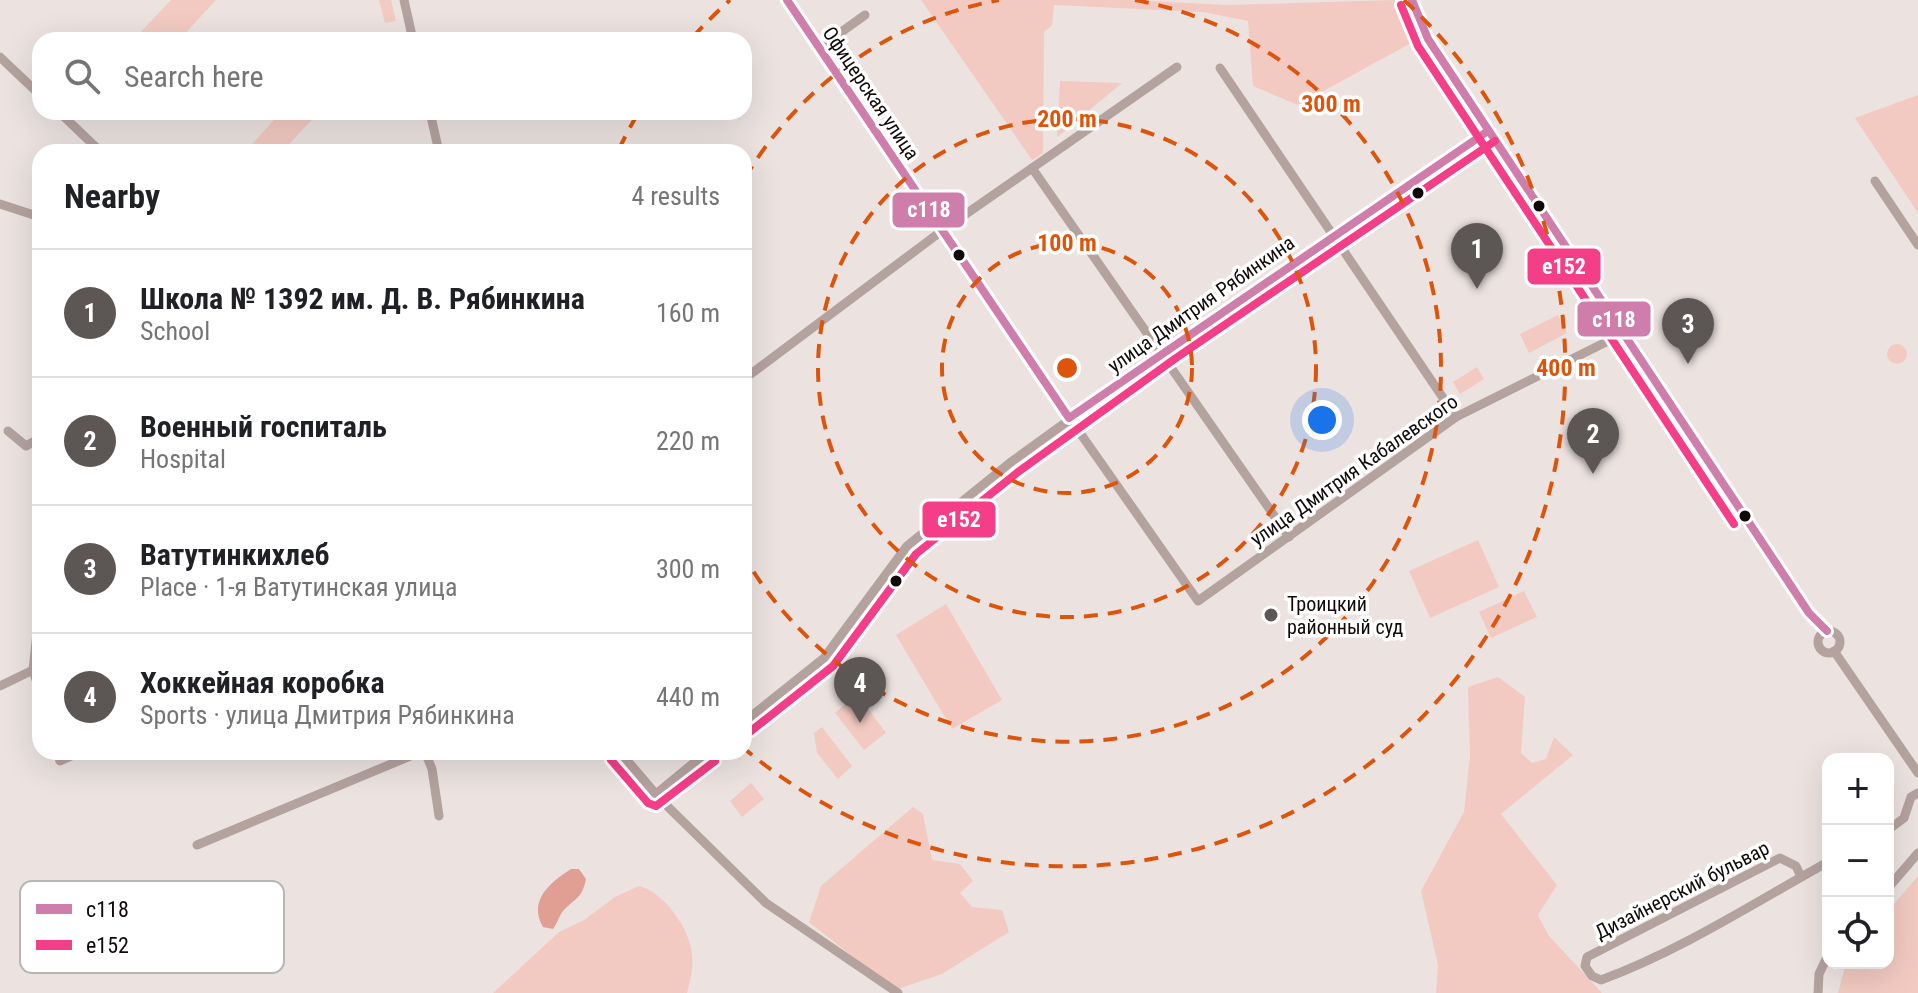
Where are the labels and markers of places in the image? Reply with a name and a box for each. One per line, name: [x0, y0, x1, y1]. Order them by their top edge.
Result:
unlabelled marker: [1410, 185, 1426, 201]
unlabelled marker: [1531, 198, 1547, 214]
pin: 1: [1451, 223, 1503, 289]
unlabelled marker: [951, 247, 967, 263]
pin: 3: [1662, 298, 1714, 364]
centre of rings: [1053, 354, 1081, 382]
pin: 2: [1567, 408, 1619, 474]
unlabelled marker: [1737, 508, 1753, 524]
unlabelled marker: [888, 573, 904, 589]
place label: Троицкий районный суд: [1287, 592, 1403, 639]
marker: Троицкий районный суд: [1262, 606, 1280, 624]
pin: 4: [834, 657, 886, 723]

